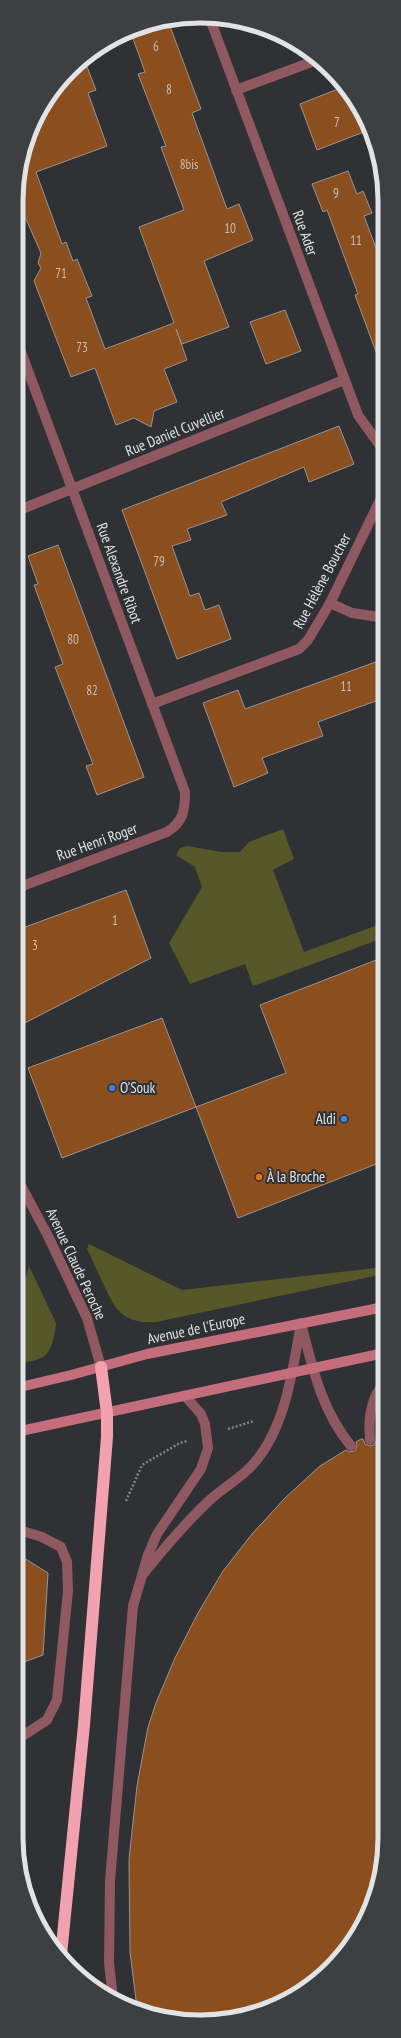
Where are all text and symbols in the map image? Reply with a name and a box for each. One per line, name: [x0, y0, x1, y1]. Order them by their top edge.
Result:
house number: 6: [153, 38, 159, 55]
house number: 8: [166, 81, 172, 98]
house number: 7: [334, 114, 340, 131]
house number: 8bis: [180, 156, 198, 173]
house number: 9: [333, 185, 339, 202]
street label: Rue Ader: [289, 208, 323, 259]
house number: 10: [224, 220, 236, 237]
house number: 11: [350, 232, 362, 249]
house number: 71: [55, 265, 67, 282]
house number: 73: [76, 339, 88, 356]
street label: Rue Daniel Cuvellier: [122, 403, 228, 460]
street label: Rue Alexandre Ribot: [92, 520, 146, 626]
street label: Rue Hélène Boucher: [288, 529, 355, 632]
house number: 79: [153, 553, 165, 570]
house number: 80: [67, 631, 79, 648]
house number: 11: [340, 678, 352, 695]
house number: 82: [86, 682, 98, 699]
street label: Rue Henri Roger: [54, 818, 141, 865]
house number: 1: [112, 912, 118, 929]
house number: 3: [32, 937, 38, 954]
place label: O’Souk: [120, 1078, 156, 1097]
marker: O’Souk: [107, 1083, 117, 1093]
place label: Aldi: [316, 1109, 336, 1128]
marker: Aldi: [339, 1114, 349, 1124]
place label: À la Broche: [267, 1167, 325, 1186]
marker: À la Broche: [254, 1172, 264, 1182]
street label: Avenue Claude Peroche: [42, 1205, 111, 1323]
street label: Avenue de l'Europe: [145, 1309, 247, 1348]

